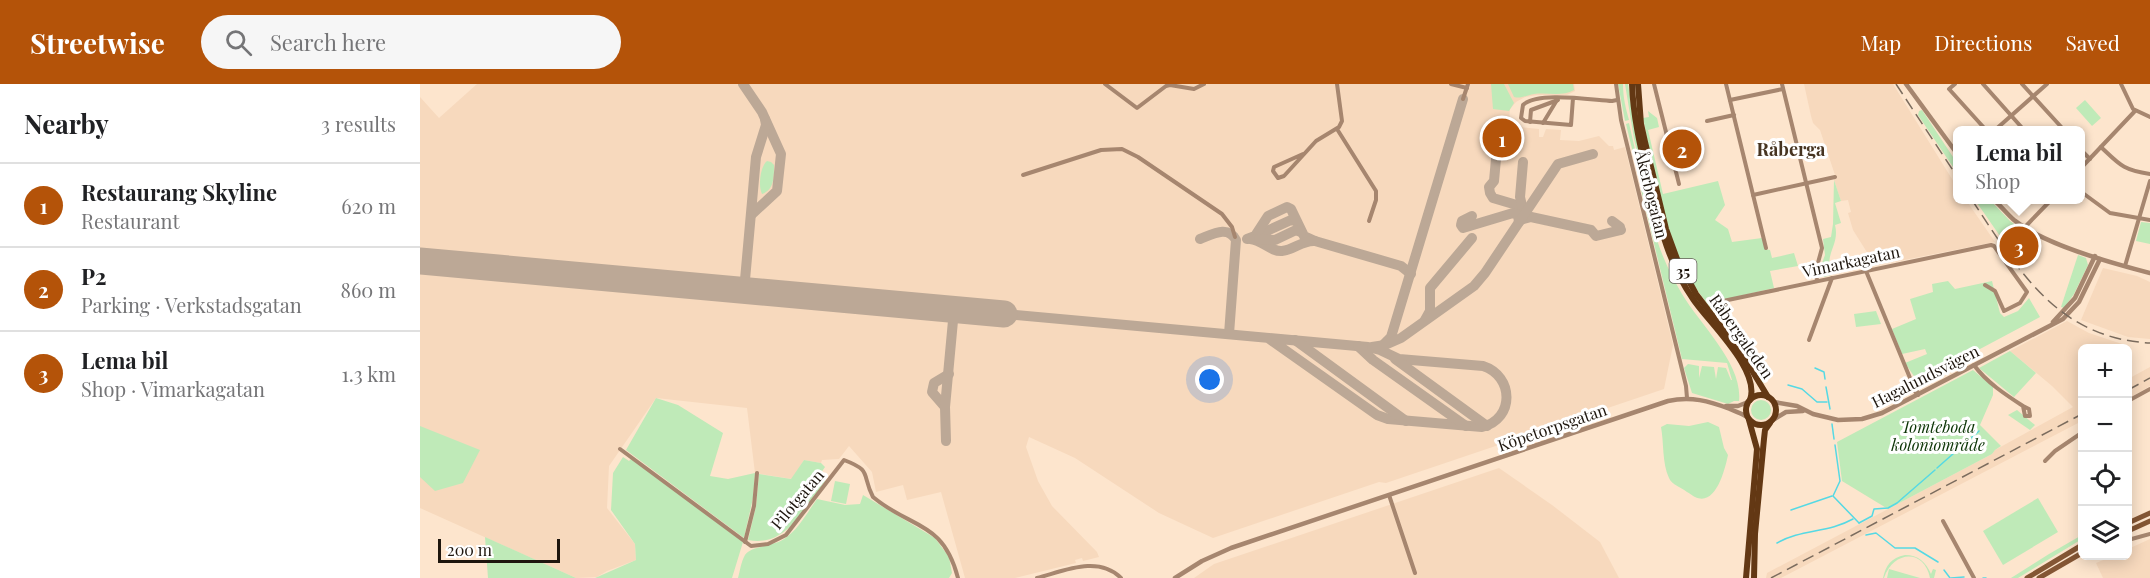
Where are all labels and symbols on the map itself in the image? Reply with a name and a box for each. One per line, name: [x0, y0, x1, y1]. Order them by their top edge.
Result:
pin: 1: [1482, 116, 1522, 160]
pin: 2: [1662, 126, 1702, 172]
district label: Råberga: [1757, 137, 1826, 161]
street label: Åkerbogatan: [1631, 147, 1673, 241]
pin: 3: [2000, 224, 2038, 268]
street label: Vimarkagatan: [1799, 240, 1902, 282]
road number: 35: [1670, 259, 1696, 283]
street label: Råbergaleden: [1705, 290, 1779, 383]
street label: Hagalundsvägen: [1868, 340, 1983, 412]
your location: [1195, 365, 1224, 394]
street label: Köpetorpsgatan: [1495, 398, 1610, 456]
park label: Tomteboda koloniområde: [1890, 416, 1985, 455]
street label: Pilotgatan: [766, 464, 828, 533]
scale bar: [438, 536, 560, 564]

